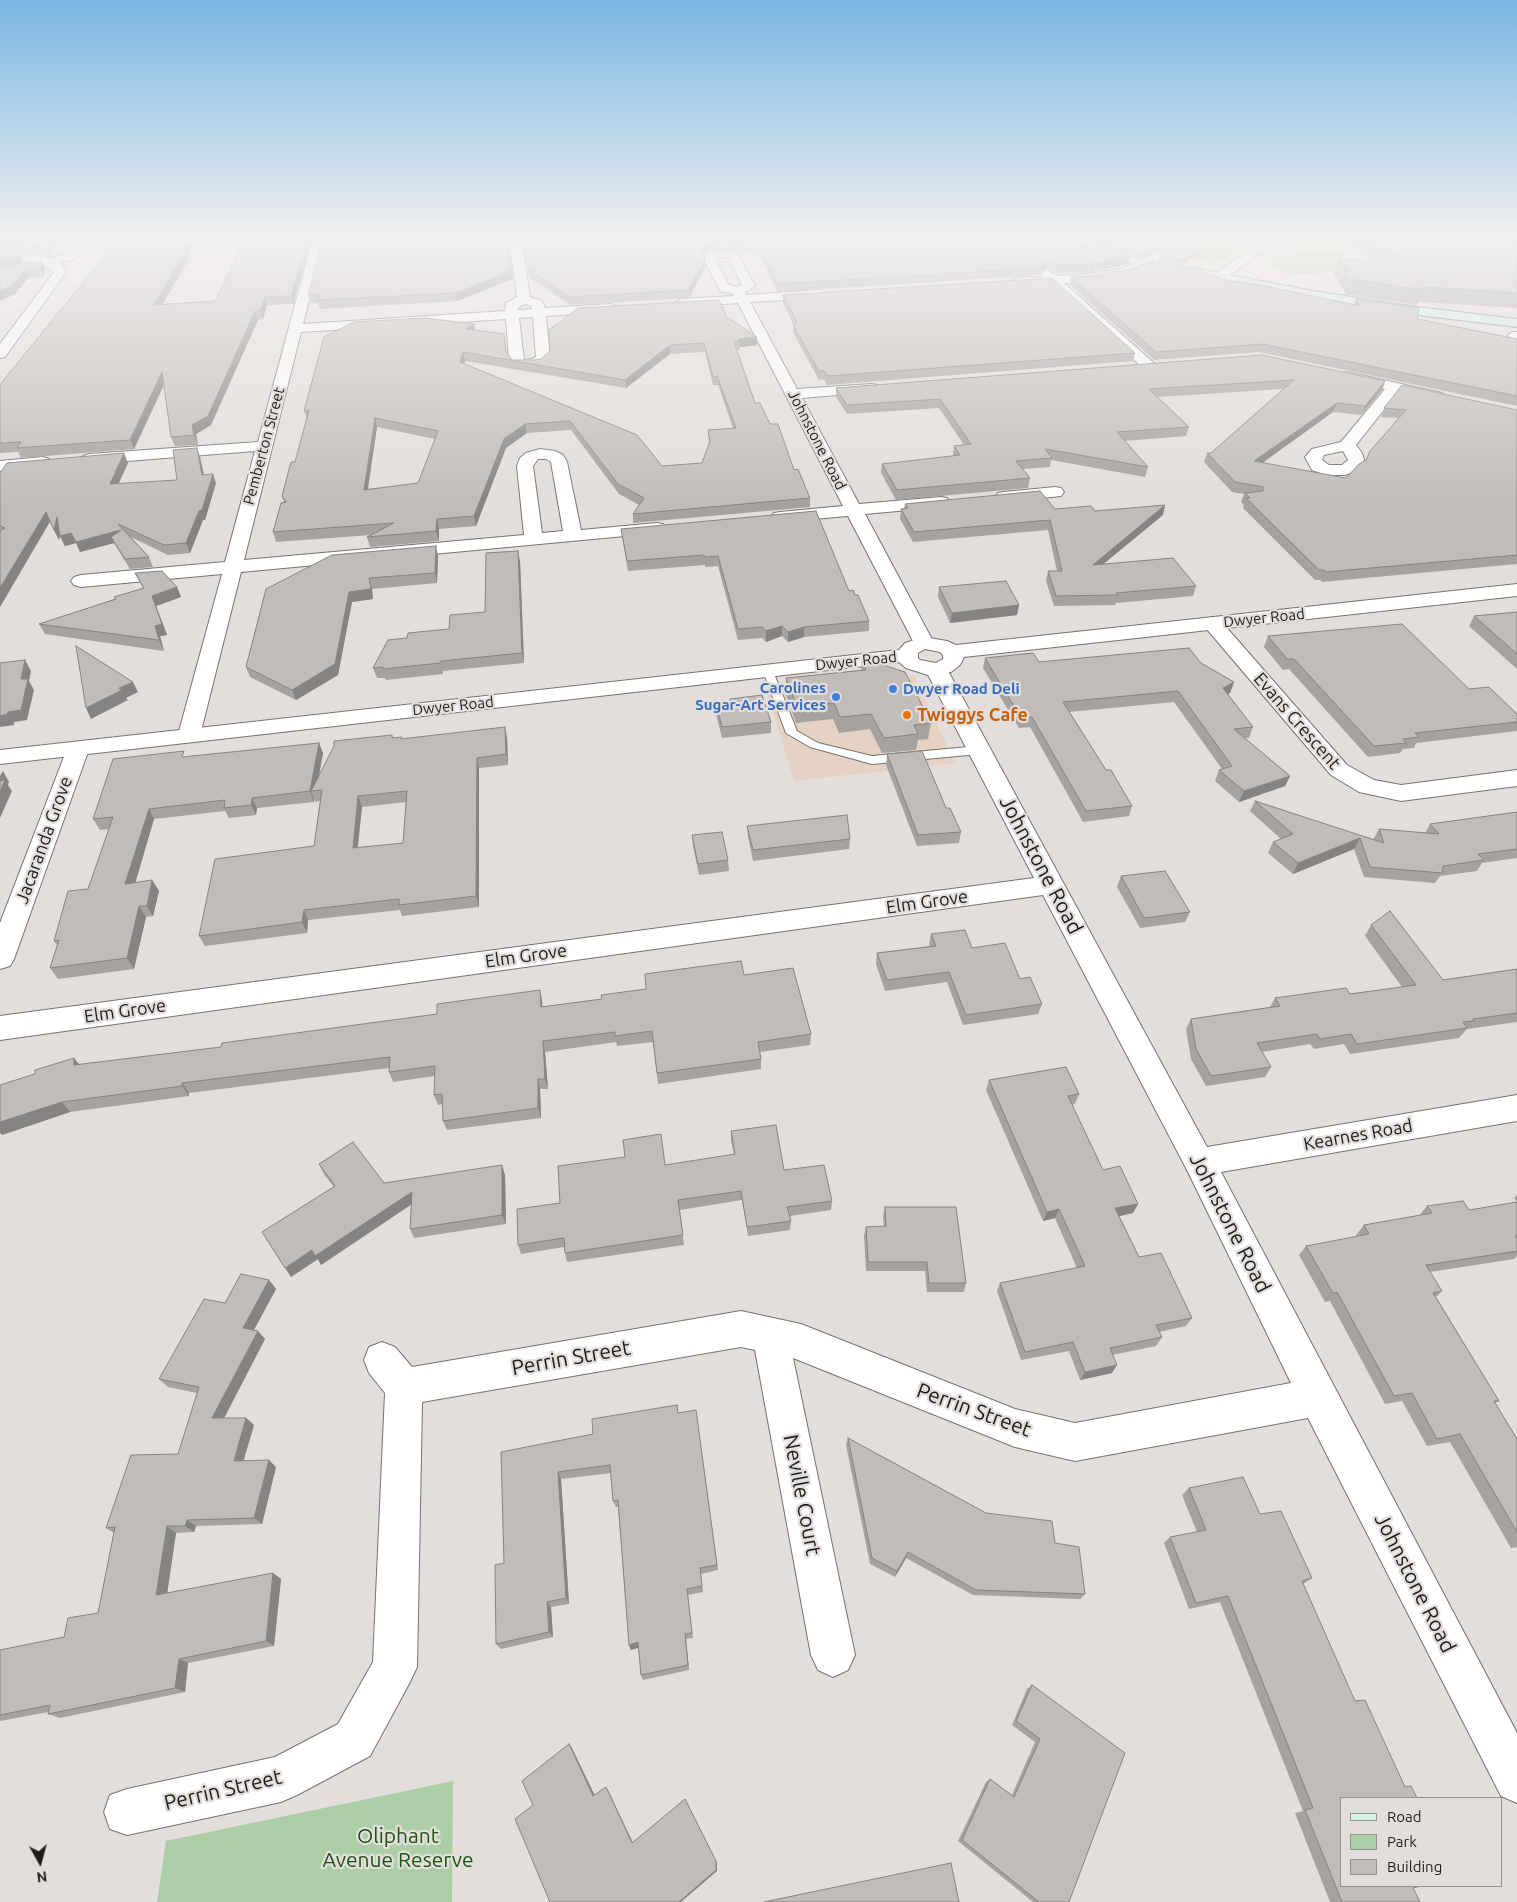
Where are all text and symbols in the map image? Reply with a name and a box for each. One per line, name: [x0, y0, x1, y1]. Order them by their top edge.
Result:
street label: Pemberton Street: [240, 385, 288, 507]
street label: Johnstone Road: [784, 387, 850, 493]
street label: Dwyer Road: [1222, 605, 1306, 631]
street label: Dwyer Road: [814, 648, 898, 674]
street label: Evans Crescent: [1249, 668, 1345, 774]
place label: Carolines Sugar-Art Services: [695, 679, 826, 714]
place label: Dwyer Road Deli: [903, 680, 1020, 698]
marker: Dwyer Road Deli: [887, 683, 899, 695]
marker: Carolines Sugar-Art Services: [830, 691, 842, 703]
street label: Dwyer Road: [411, 693, 495, 719]
place label: Twiggys Cafe: [917, 704, 1028, 726]
marker: Twiggys Cafe: [901, 709, 913, 721]
street label: Jacaranda Grove: [11, 773, 77, 907]
street label: Johnstone Road: [994, 792, 1088, 938]
street label: Elm Grove: [885, 886, 969, 918]
street label: Elm Grove: [484, 940, 568, 972]
street label: Elm Grove: [83, 995, 167, 1027]
street label: Kearnes Road: [1302, 1115, 1414, 1155]
street label: Johnstone Road: [1184, 1149, 1276, 1297]
street label: Perrin Street: [510, 1335, 632, 1381]
street label: Perrin Street: [913, 1378, 1035, 1442]
street label: Neville Court: [778, 1432, 826, 1558]
street label: Johnstone Road: [1369, 1509, 1461, 1657]
street label: Perrin Street: [162, 1764, 284, 1816]
legend: [1340, 1797, 1502, 1887]
text: Road: [1387, 1808, 1422, 1825]
park label: Oliphant Avenue Reserve: [322, 1823, 474, 1873]
text: Park: [1387, 1833, 1417, 1850]
north arrow: [15, 1837, 65, 1887]
text: Building: [1387, 1858, 1442, 1875]
text: N: [36, 1868, 48, 1885]

